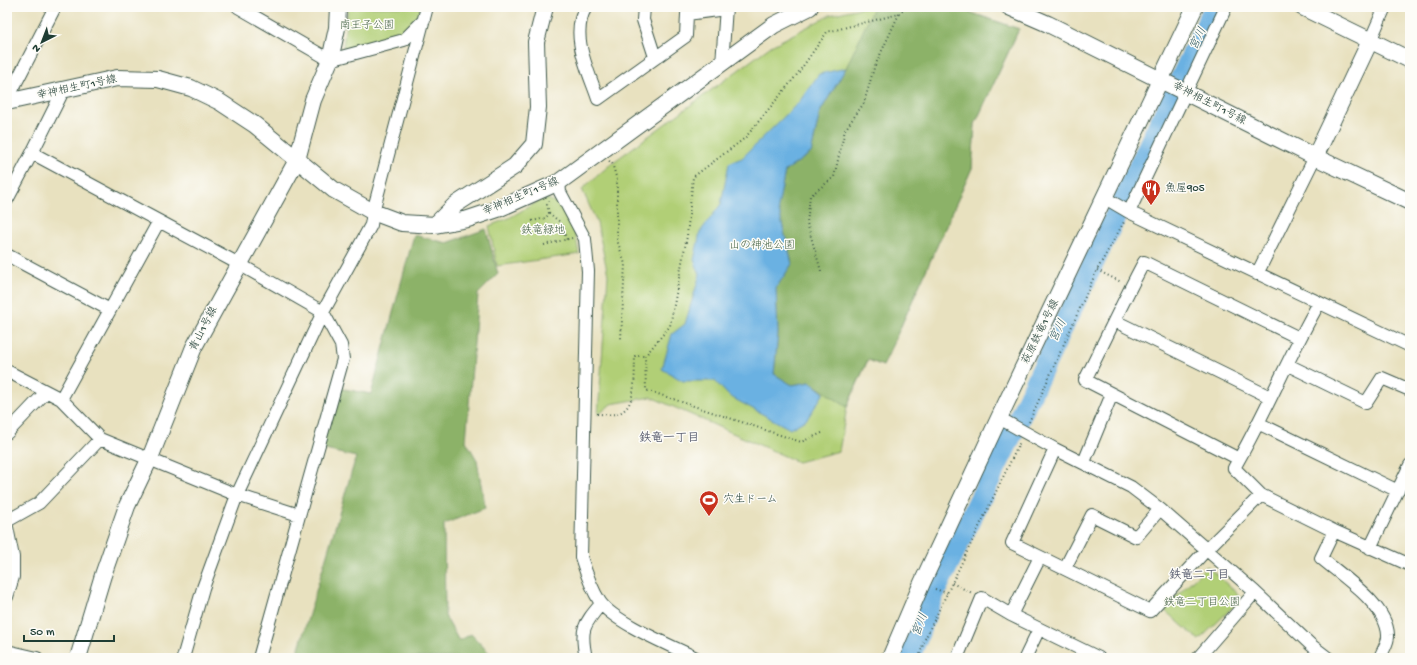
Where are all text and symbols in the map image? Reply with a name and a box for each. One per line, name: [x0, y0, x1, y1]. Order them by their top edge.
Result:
park label: 南王子公園: [340, 19, 395, 32]
north arrow: [22, 22, 62, 62]
water label: 宮川: [1187, 25, 1211, 53]
text: N: [30, 41, 43, 55]
street label: 幸神相生町1号線: [36, 73, 118, 102]
street label: 幸神相生町1号線: [1170, 79, 1248, 128]
street label: 幸神相生町1号線: [481, 175, 561, 218]
restaurant icon: 魚屋905: [1140, 178, 1162, 206]
place label: 魚屋905: [1165, 182, 1205, 195]
park label: 鉄竜緑地: [521, 224, 565, 237]
park label: 山の神池公園: [729, 239, 795, 252]
street label: 萩原鉄竜1号線: [1019, 297, 1062, 366]
street label: 青山1号線: [187, 304, 220, 353]
water label: 宮川: [1047, 317, 1071, 345]
district label: 鉄竜一丁目: [639, 431, 699, 446]
sports icon: 穴生ドーム: [698, 489, 720, 517]
place label: 穴生ドーム: [723, 493, 778, 506]
district label: 鉄竜二丁目: [1169, 568, 1229, 583]
park label: 鉄竜二丁目公園: [1164, 596, 1241, 609]
water label: 宮川: [909, 611, 932, 639]
scale bar: [24, 617, 114, 643]
text: 50 m: [30, 626, 55, 640]

